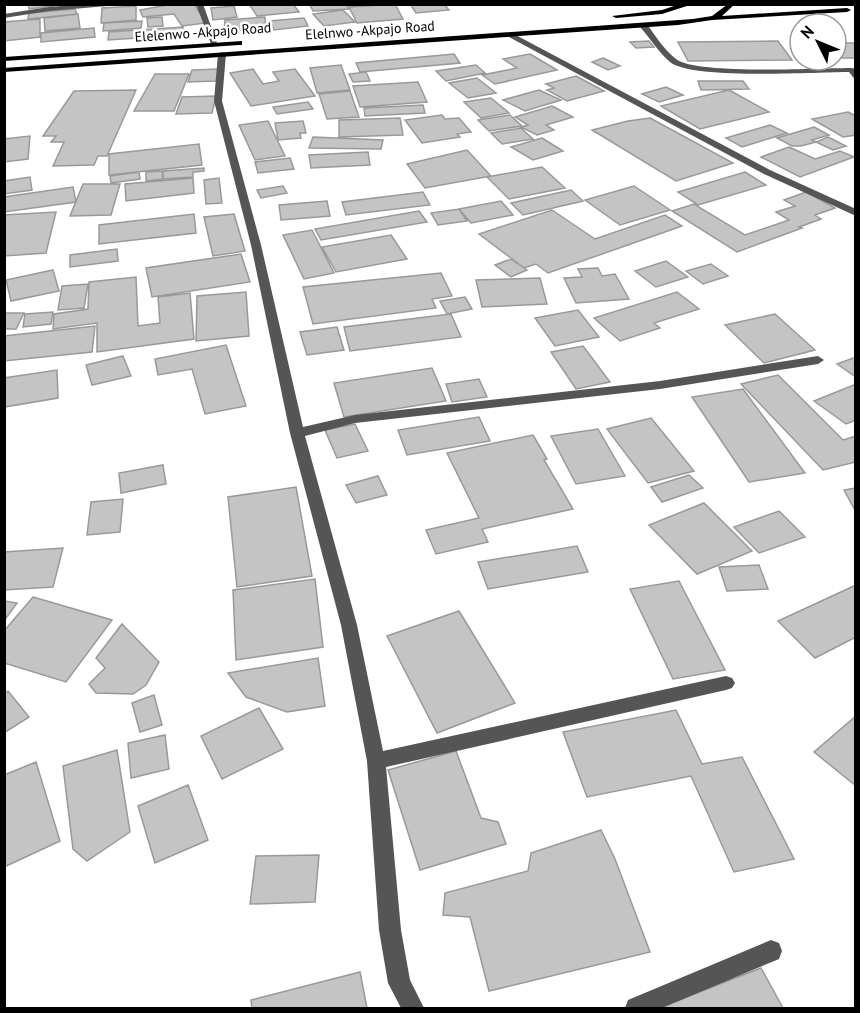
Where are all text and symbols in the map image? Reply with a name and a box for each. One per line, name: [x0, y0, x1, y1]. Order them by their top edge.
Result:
north arrow: [788, 12, 848, 72]
street label: Elelnwo -Akpajo Road: [305, 16, 435, 44]
street label: Elelenwo -Akpajo Road: [134, 18, 272, 46]
text: N: [796, 21, 818, 42]

